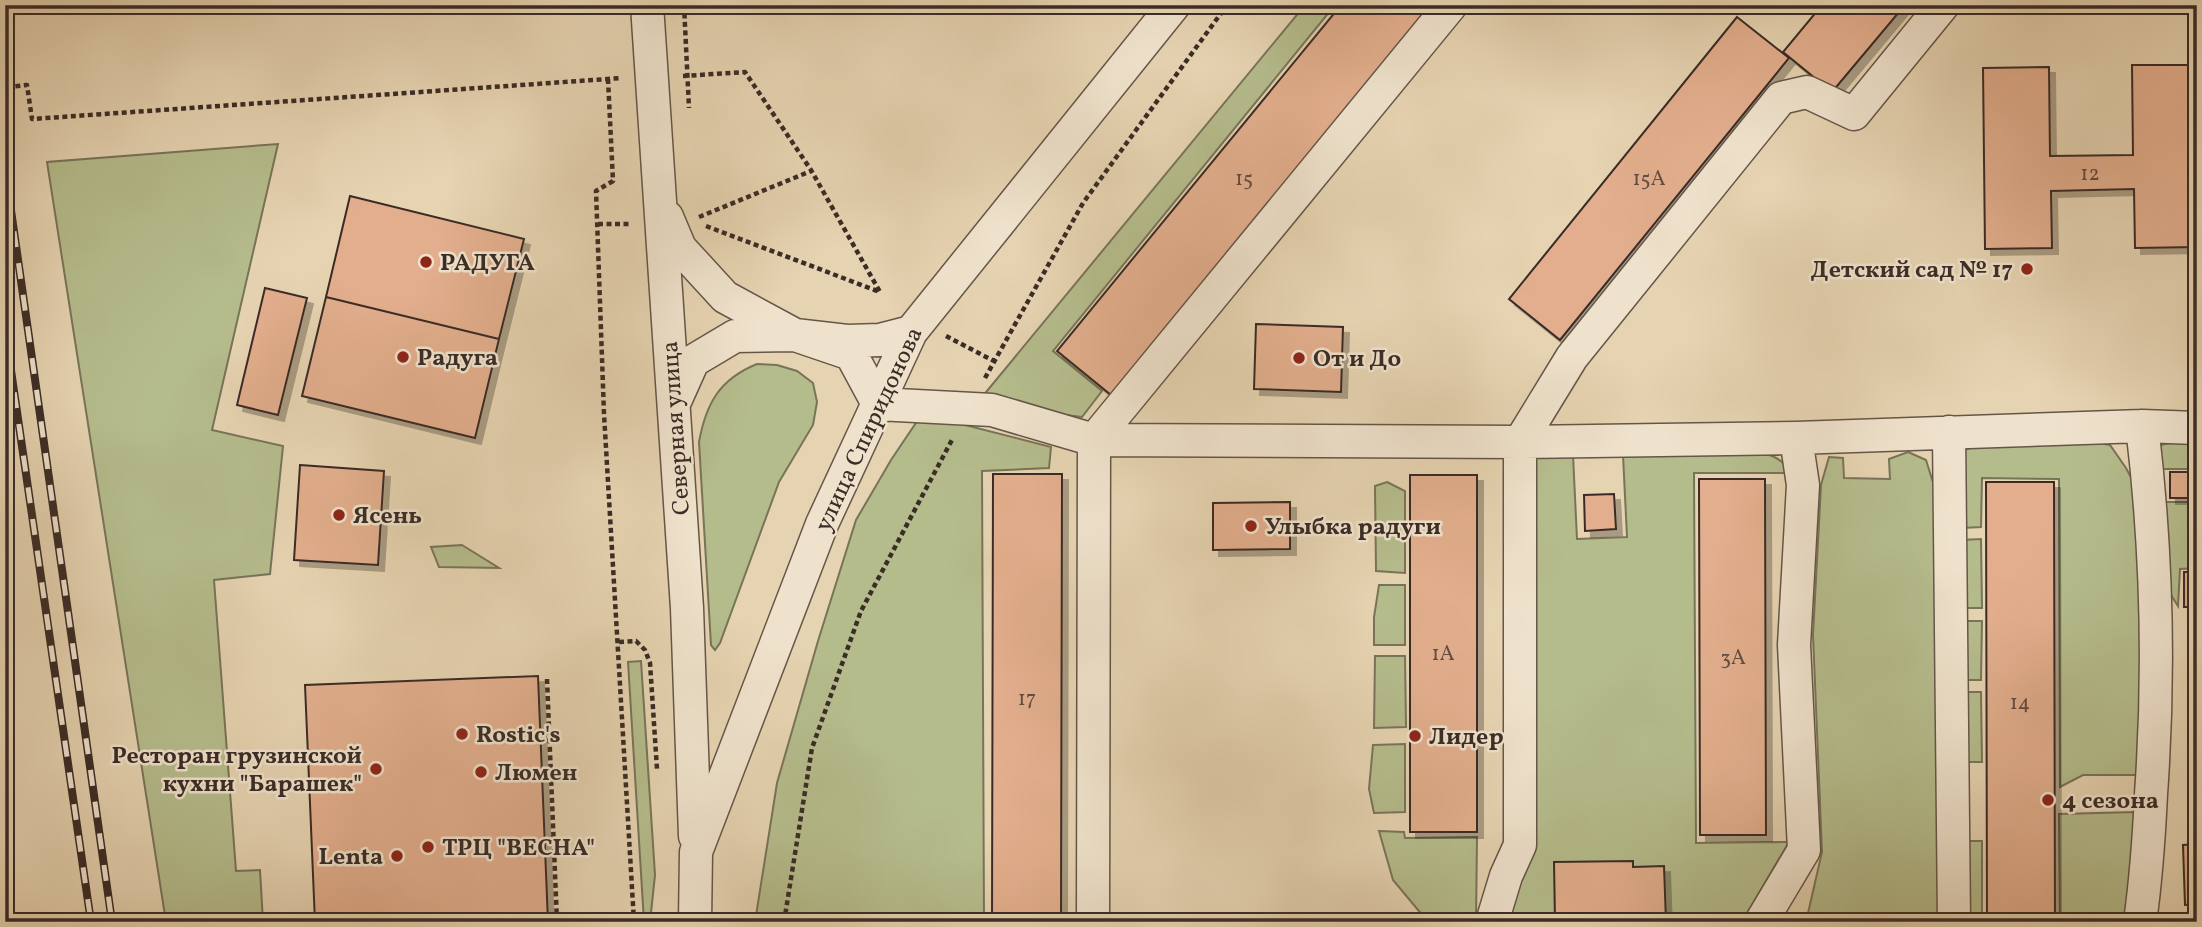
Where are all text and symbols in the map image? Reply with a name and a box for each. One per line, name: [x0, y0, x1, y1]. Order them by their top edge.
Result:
house number: 12: [2080, 160, 2100, 189]
house number: 15: [1235, 165, 1253, 194]
house number: 15А: [1632, 165, 1666, 194]
place label: РАДУГА: [440, 247, 535, 281]
marker: РАДУГА: [418, 254, 434, 270]
place label: Детский сад № 17: [1811, 254, 2013, 288]
marker: Детский сад № 17: [2019, 261, 2035, 277]
street label: улица Спиридонова: [807, 322, 932, 538]
street label: Северная улица: [654, 340, 700, 516]
place label: Радуга: [417, 342, 498, 376]
place label: От и До: [1313, 343, 1401, 377]
marker: Радуга: [395, 349, 411, 365]
marker: От и До: [1291, 350, 1307, 366]
place label: Ясень: [353, 500, 422, 534]
marker: Ясень: [331, 507, 347, 523]
place label: Улыбка радуги: [1265, 511, 1441, 545]
marker: Улыбка радуги: [1243, 518, 1259, 534]
house number: 1А: [1432, 640, 1455, 669]
house number: 3А: [1720, 644, 1746, 673]
house number: 17: [1018, 685, 1036, 714]
house number: 14: [2010, 689, 2030, 718]
place label: Rostic's: [476, 719, 561, 753]
place label: Лидер: [1429, 721, 1504, 755]
marker: Rostic's: [454, 726, 470, 742]
marker: Лидер: [1407, 728, 1423, 744]
place label: Ресторан грузинской кухни "Барашек": [112, 740, 362, 802]
place label: Люмен: [495, 757, 577, 791]
marker: Ресторан грузинской кухни "Барашек": [368, 761, 384, 777]
marker: Люмен: [473, 764, 489, 780]
place label: 4 сезона: [2062, 785, 2159, 819]
marker: 4 сезона: [2040, 792, 2056, 808]
place label: ТРЦ "ВЕСНА": [442, 832, 595, 866]
marker: ТРЦ "ВЕСНА": [420, 839, 436, 855]
place label: Lenta: [319, 841, 383, 875]
marker: Lenta: [389, 848, 405, 864]

